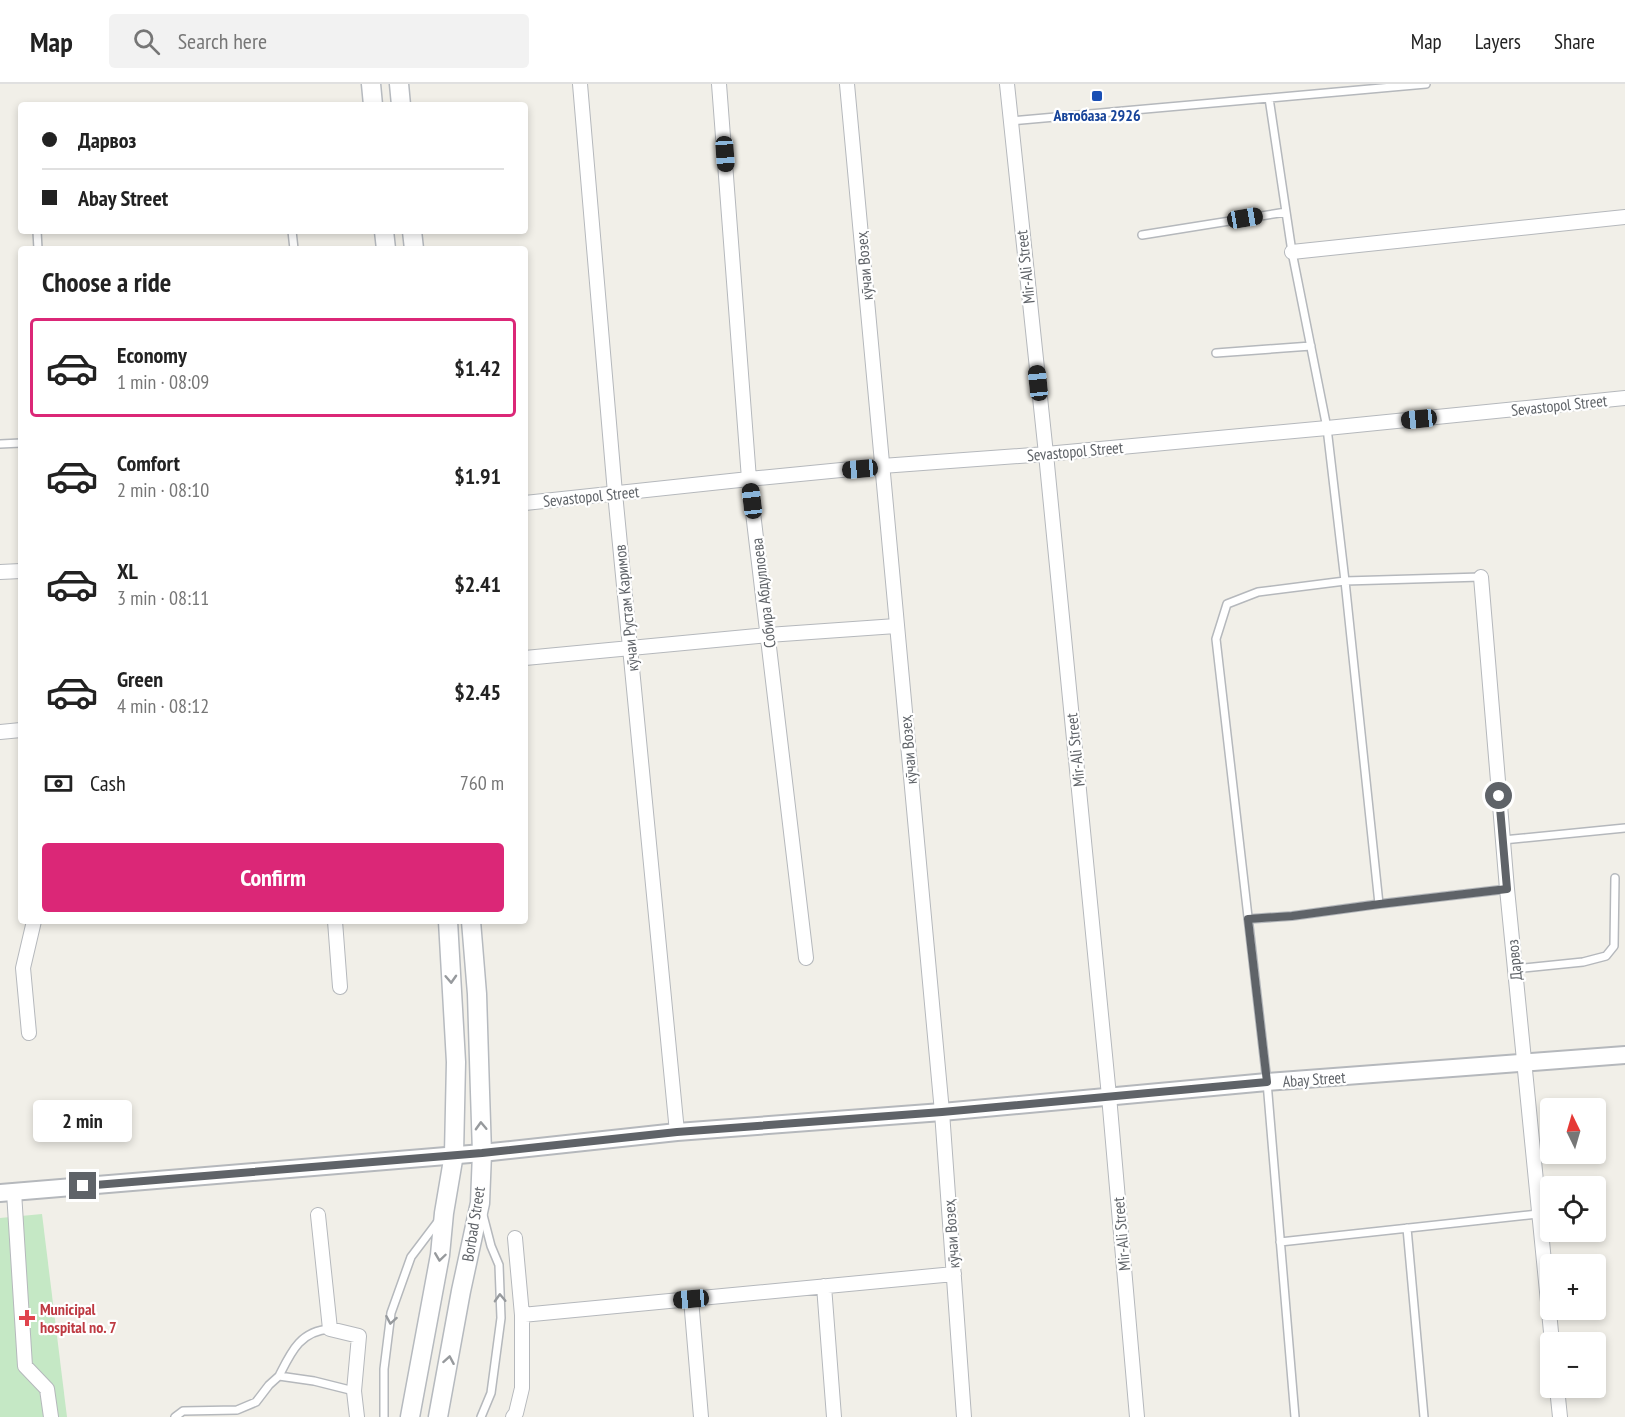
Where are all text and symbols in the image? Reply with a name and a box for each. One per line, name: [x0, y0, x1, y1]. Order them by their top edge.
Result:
search box: [109, 14, 529, 68]
text: Map: [30, 23, 73, 60]
icon: search: [130, 25, 163, 58]
text: Search here: [178, 27, 267, 55]
text: Map: [1411, 28, 1442, 55]
text: Layers: [1475, 28, 1521, 55]
text: Share: [1554, 28, 1595, 55]
marker: Автобаза 2926: [1090, 89, 1104, 103]
place label: Автобаза 2926: [1052, 105, 1141, 125]
text: Дарвоз: [78, 126, 136, 154]
car: [715, 135, 735, 173]
text: Abay Street: [78, 184, 168, 212]
car: [1226, 206, 1264, 230]
street label: Mir-Ali Street: [1011, 229, 1039, 305]
street label: кӯчаи Возеҳ: [851, 231, 877, 301]
text: Choose a ride: [42, 265, 171, 299]
icon: car: [45, 341, 99, 395]
text: Economy: [117, 341, 187, 369]
text: $1.42: [454, 354, 501, 382]
car: [1027, 364, 1049, 402]
text: 1 min · 08:09: [117, 369, 209, 395]
street label: Sevastopol Street: [1510, 390, 1609, 420]
car: [1400, 408, 1438, 430]
street label: Sevastopol Street: [1026, 437, 1125, 465]
icon: car: [45, 449, 99, 503]
text: Comfort: [117, 449, 180, 477]
car: [841, 458, 879, 480]
text: $1.91: [454, 462, 501, 490]
text: 2 min · 08:10: [117, 477, 209, 503]
street label: Sevastopol Street: [542, 481, 641, 511]
car: [741, 482, 763, 520]
street label: Собира Абдуллоева: [746, 537, 780, 649]
street label: кӯчаи Рустам Каримов: [609, 544, 643, 672]
icon: car: [45, 557, 99, 611]
text: XL: [117, 557, 138, 585]
text: $2.41: [454, 570, 501, 598]
text: 3 min · 08:11: [117, 585, 209, 611]
icon: car: [45, 665, 99, 719]
text: Green: [117, 665, 163, 693]
text: $2.45: [454, 678, 501, 706]
text: 4 min · 08:12: [117, 693, 209, 719]
street label: Mir-Ali Street: [1061, 712, 1089, 788]
street label: кӯчаи Возеҳ: [895, 715, 921, 785]
icon: cash: [42, 767, 75, 800]
text: Cash: [90, 769, 126, 797]
text: 760 m: [460, 770, 504, 796]
route start: [1485, 782, 1512, 809]
button: Confirm: [42, 843, 504, 912]
street label: Дарвоз: [1502, 938, 1526, 981]
one-way arrow: [445, 975, 458, 984]
street label: Abay Street: [1282, 1067, 1347, 1091]
north arrow: [1540, 1098, 1606, 1164]
map controls: [1540, 1098, 1606, 1398]
callout: 2 min: [34, 1099, 132, 1141]
text: 2 min: [62, 1108, 103, 1134]
one-way arrow: [475, 1121, 488, 1130]
route end: [69, 1172, 96, 1199]
button: locate: [1540, 1176, 1606, 1242]
street label: Borbad Street: [457, 1185, 489, 1263]
street label: Mir-Ali Street: [1108, 1196, 1134, 1272]
street label: кӯчаи Возеҳ: [939, 1199, 963, 1269]
one-way arrow: [434, 1253, 446, 1262]
button: +: [1540, 1254, 1606, 1320]
car: [672, 1288, 710, 1310]
one-way arrow: [494, 1294, 506, 1303]
place label: Municipal hospital no. 7: [40, 1299, 117, 1337]
marker: Municipal hospital no. 7: [18, 1309, 36, 1327]
one-way arrow: [385, 1315, 397, 1324]
button: −: [1540, 1332, 1606, 1398]
one-way arrow: [442, 1355, 455, 1365]

